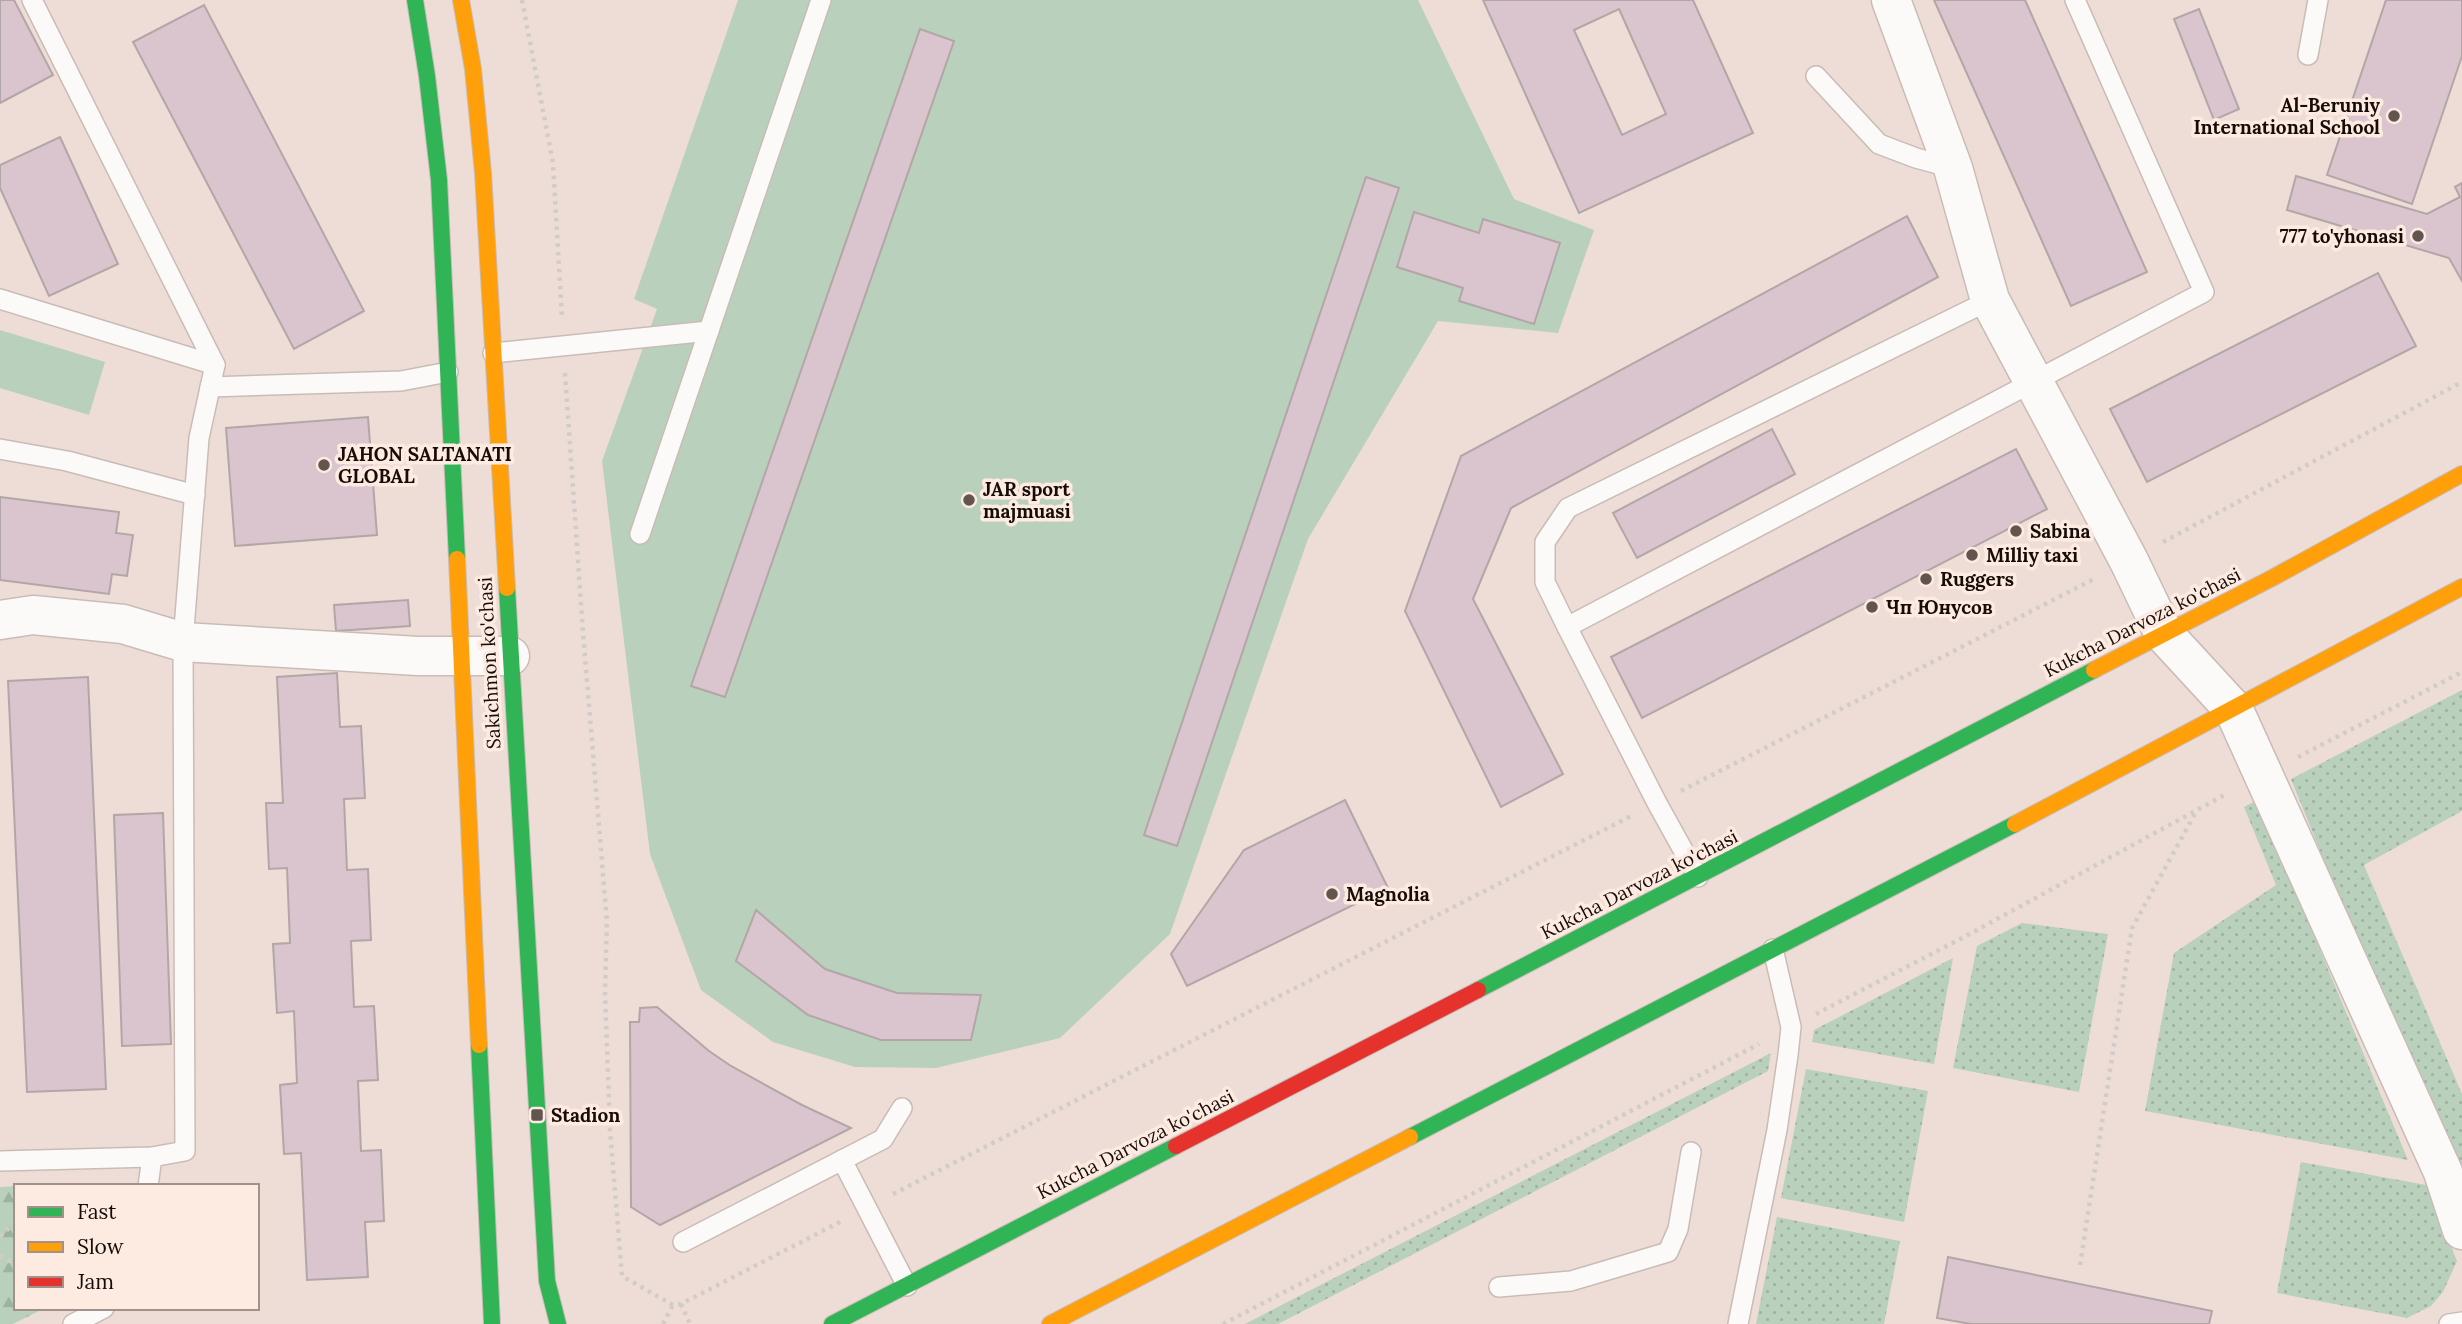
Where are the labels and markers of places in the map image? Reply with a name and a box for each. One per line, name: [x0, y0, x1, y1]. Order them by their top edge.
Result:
place label: Al-Beruniy International School: [2193, 93, 2381, 139]
marker: Al-Beruniy International School: [2386, 108, 2402, 124]
place label: 777 to'yhonasi: [2280, 224, 2404, 248]
marker: 777 to'yhonasi: [2410, 228, 2426, 244]
place label: JAHON SALTANATI GLOBAL: [338, 442, 512, 488]
marker: JAHON SALTANATI GLOBAL: [316, 457, 332, 473]
place label: JAR sport majmuasi: [983, 477, 1071, 523]
marker: JAR sport majmuasi: [961, 492, 977, 508]
place label: Sabina: [2030, 519, 2091, 543]
marker: Sabina: [2008, 523, 2024, 539]
place label: Milliy taxi: [1986, 543, 2078, 567]
marker: Milliy taxi: [1964, 547, 1980, 563]
place label: Ruggers: [1940, 567, 2014, 591]
marker: Ruggers: [1918, 571, 1934, 587]
place label: Чп Юнусов: [1886, 595, 1993, 619]
marker: Чп Юнусов: [1864, 599, 1880, 615]
place label: Magnolia: [1346, 882, 1430, 906]
marker: Magnolia: [1324, 886, 1340, 902]
place label: Stadion: [551, 1103, 620, 1127]
marker: Stadion: [529, 1107, 545, 1123]

